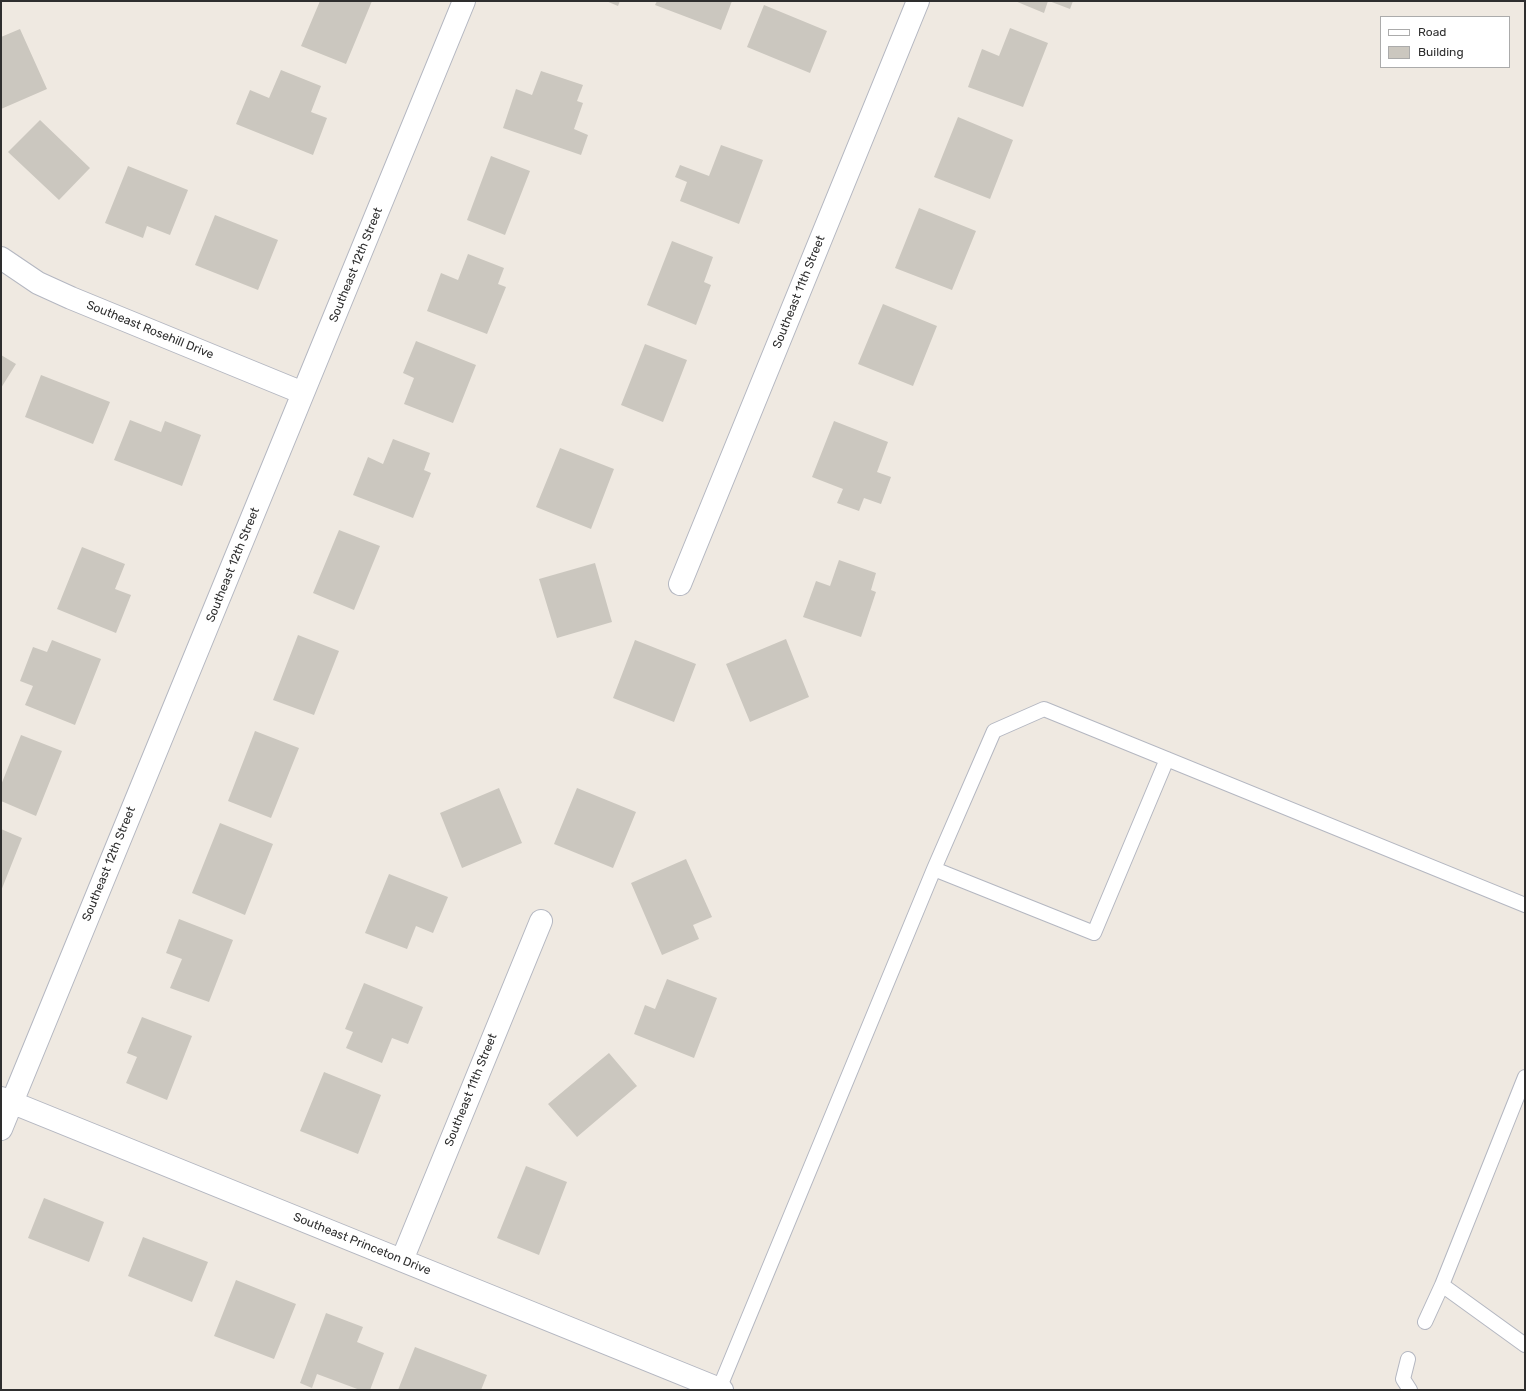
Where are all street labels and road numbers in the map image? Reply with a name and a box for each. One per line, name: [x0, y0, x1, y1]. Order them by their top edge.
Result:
street label: Southeast 12th Street: [326, 206, 386, 324]
street label: Southeast 11th Street: [770, 233, 828, 351]
street label: Southeast Rosehill Drive: [84, 298, 216, 362]
street label: Southeast 12th Street: [203, 506, 263, 624]
street label: Southeast 12th Street: [79, 805, 139, 923]
street label: Southeast 11th Street: [442, 1031, 500, 1149]
street label: Southeast Princeton Drive: [291, 1210, 433, 1278]

